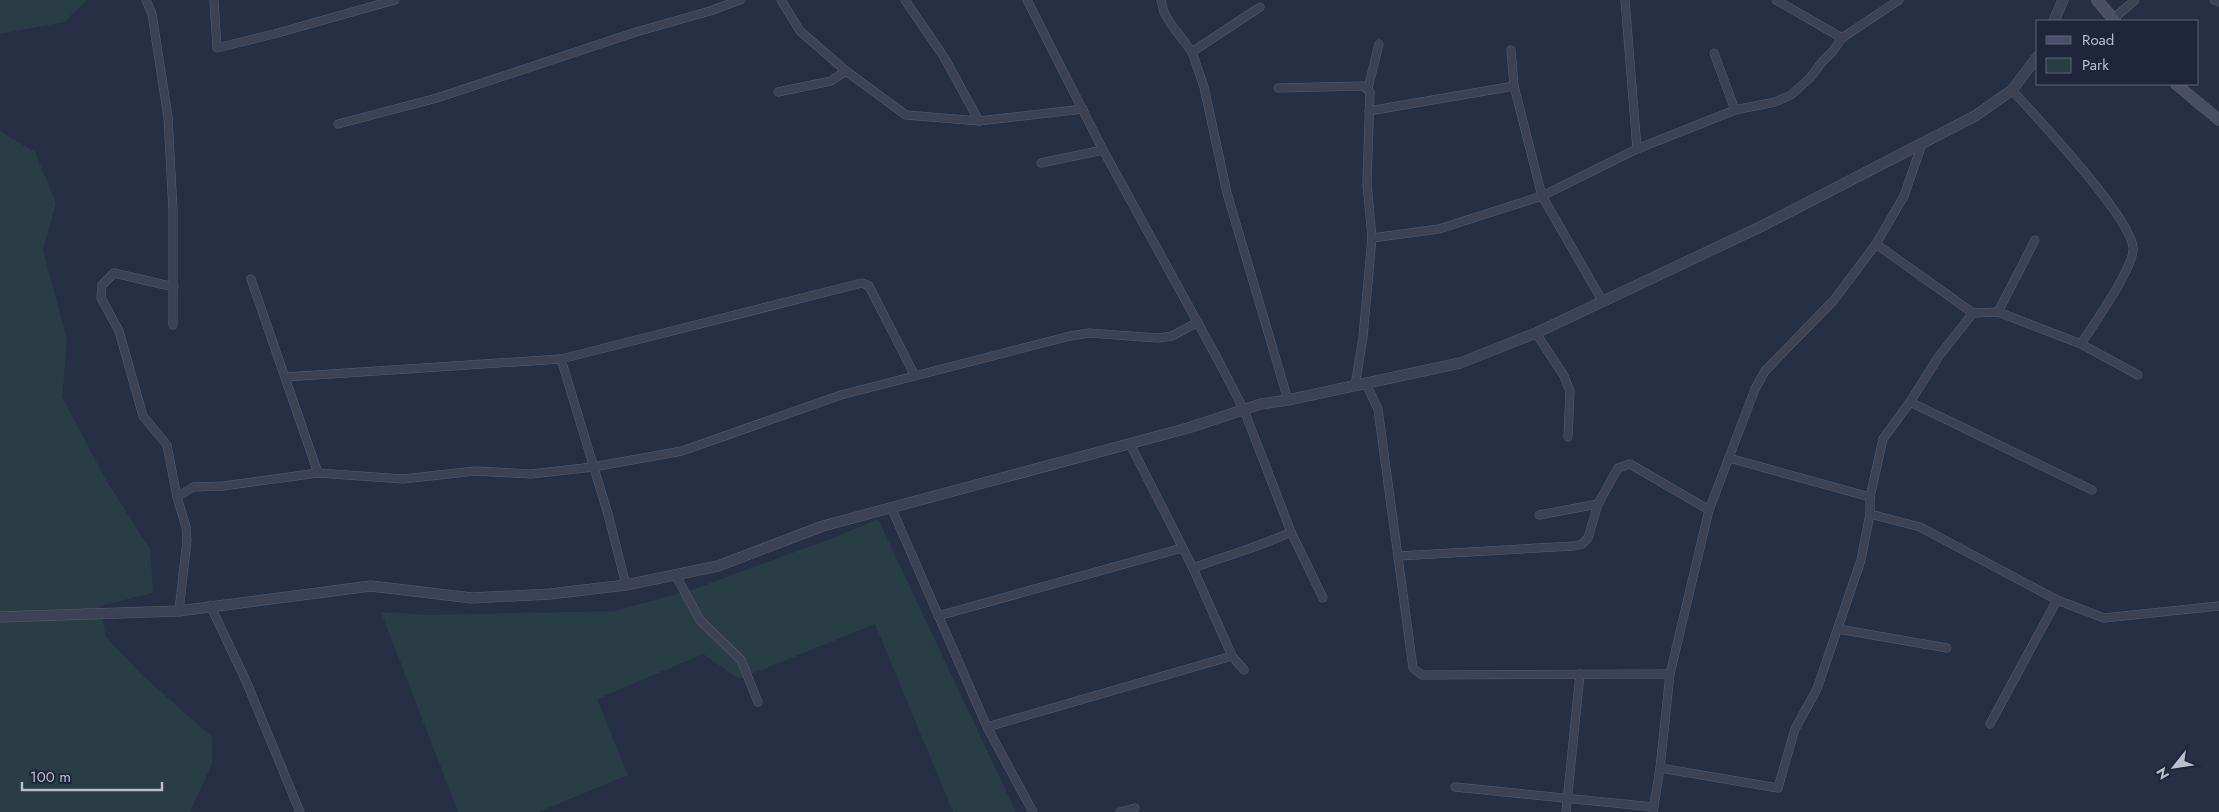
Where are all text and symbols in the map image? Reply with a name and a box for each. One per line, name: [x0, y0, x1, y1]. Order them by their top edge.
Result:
legend: [2036, 20, 2199, 85]
text: Road: [2082, 29, 2114, 51]
text: Park: [2082, 54, 2109, 76]
north arrow: [2149, 742, 2199, 792]
scale bar: [22, 760, 162, 792]
text: N: [2151, 764, 2174, 783]
text: 100 m: [30, 766, 71, 788]

